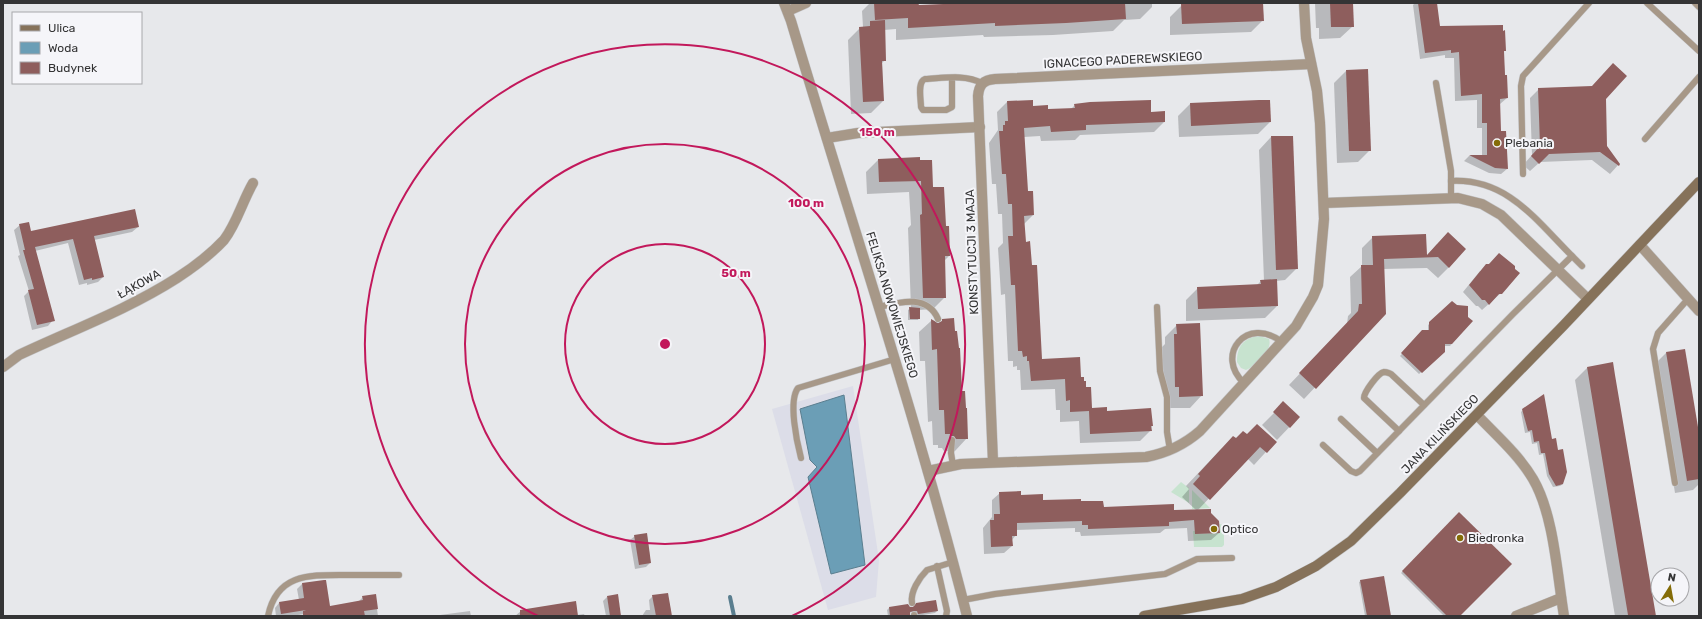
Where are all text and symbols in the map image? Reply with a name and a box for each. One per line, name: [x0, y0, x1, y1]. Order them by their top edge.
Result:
legend: [12, 12, 142, 84]
text: Ulica: [48, 21, 75, 35]
text: Woda: [48, 41, 78, 55]
street label: IGNACEGO PADEREWSKIEGO: [1043, 49, 1203, 71]
text: Budynek: [48, 61, 98, 75]
text: 150 m: [859, 125, 895, 139]
place label: Plebania: [1505, 136, 1553, 150]
marker: Plebania: [1492, 138, 1502, 148]
street label: KONSTYTUCJI 3 MAJA: [963, 189, 981, 315]
text: 100 m: [788, 196, 824, 210]
street label: FELIKSA NOWOWIEJSKIEGO: [863, 230, 921, 380]
street label: ŁĄKOWA: [115, 266, 163, 302]
text: 50 m: [721, 266, 751, 280]
centre of rings: [658, 337, 672, 351]
street label: JANA KILIŃSKIEGO: [1399, 391, 1481, 477]
place label: Optico: [1222, 522, 1258, 536]
marker: Optico: [1209, 524, 1219, 534]
place label: Biedronka: [1468, 531, 1524, 545]
marker: Biedronka: [1455, 533, 1465, 543]
north arrow: [1650, 567, 1690, 607]
text: N: [1667, 571, 1677, 585]

